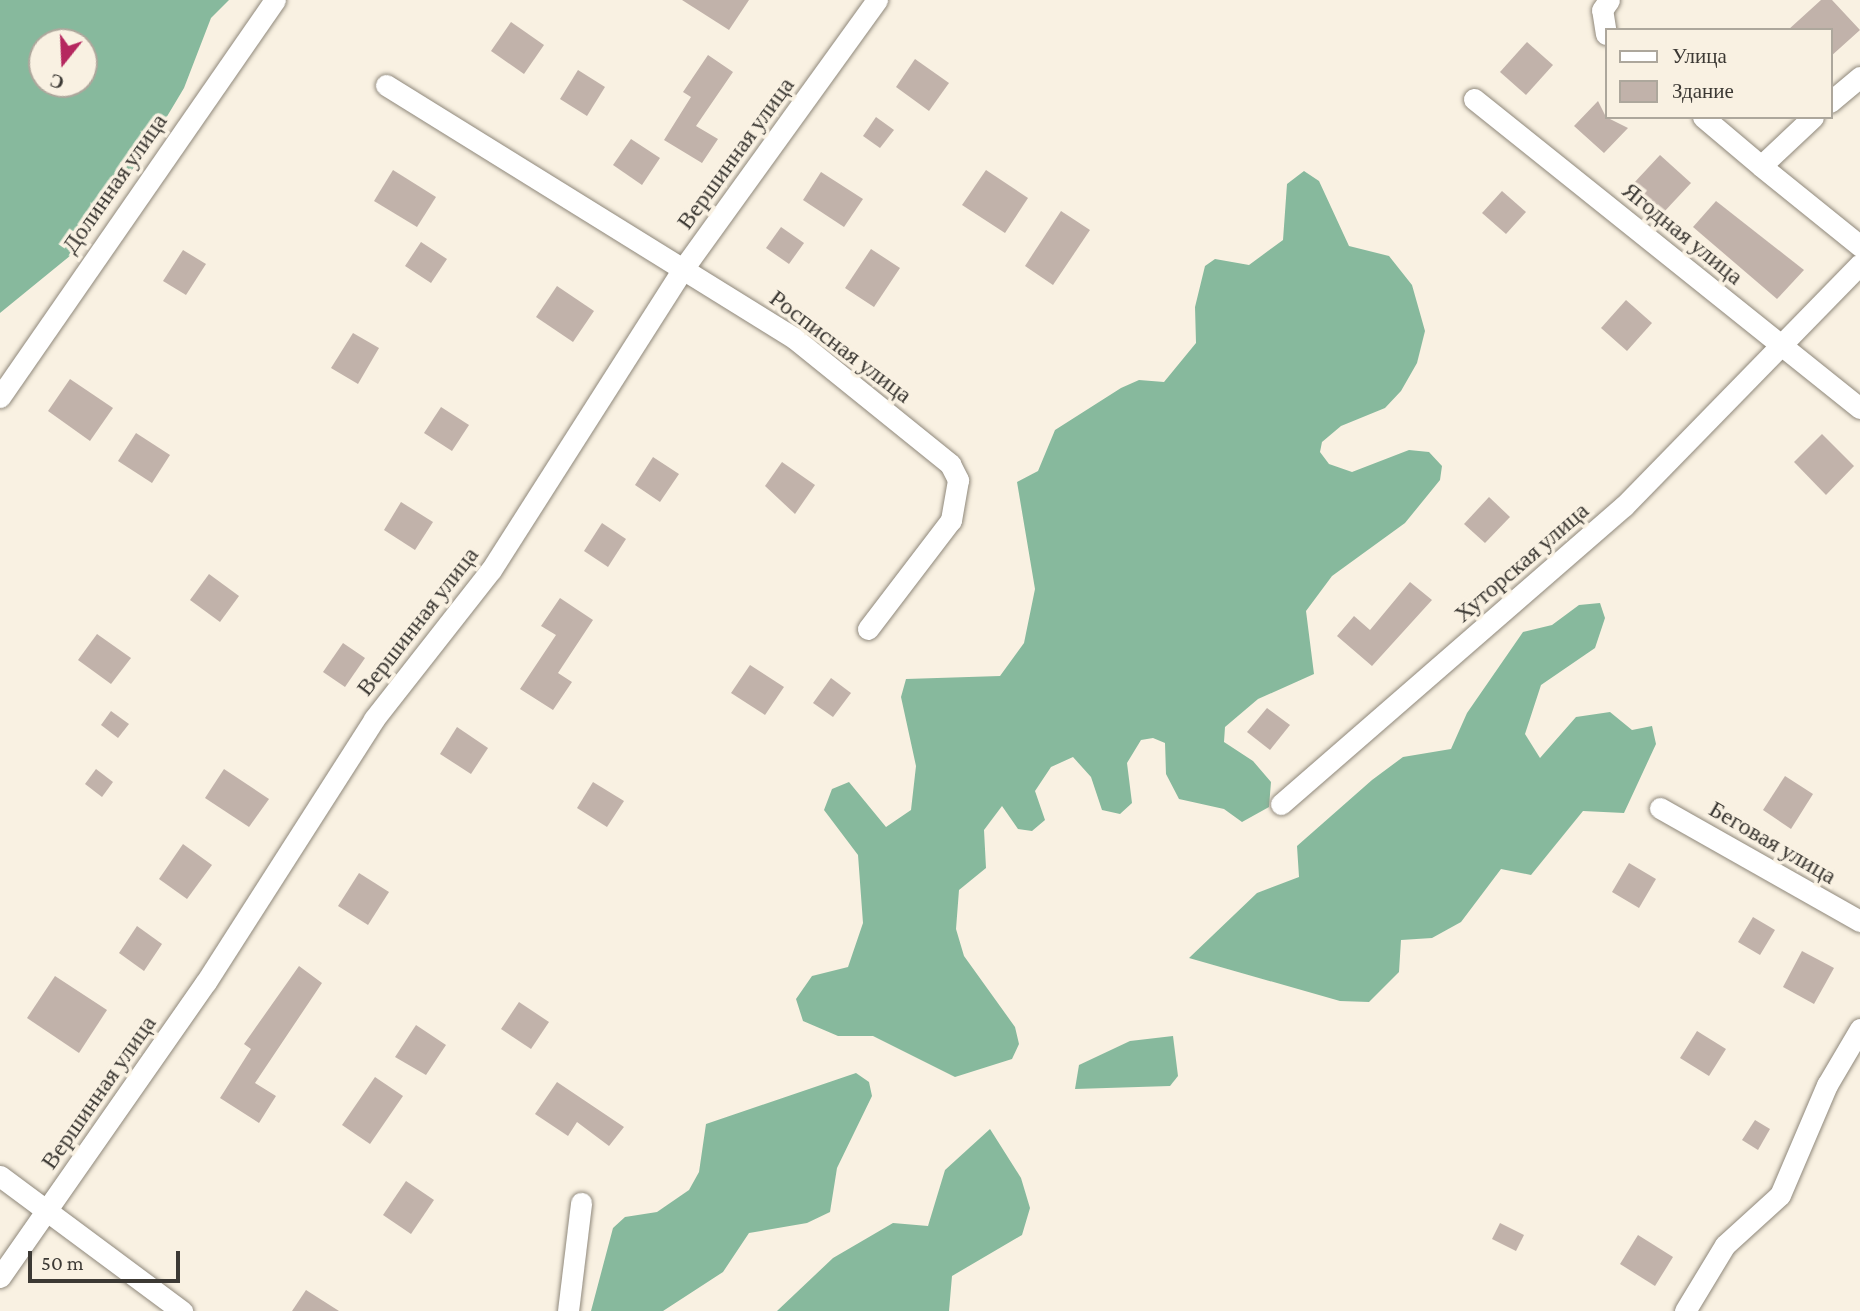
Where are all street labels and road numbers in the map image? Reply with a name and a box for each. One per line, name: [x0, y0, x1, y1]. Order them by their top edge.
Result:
street label: Вершинная улица: [670, 71, 800, 235]
street label: Долинная улица: [55, 108, 173, 258]
street label: Ягодная улица: [1617, 176, 1749, 290]
street label: Росписная улица: [764, 283, 918, 409]
street label: Хуторская улица: [1448, 496, 1594, 628]
street label: Вершинная улица: [350, 541, 484, 701]
street label: Беговая улица: [1704, 794, 1842, 890]
street label: Вершинная улица: [34, 1010, 162, 1174]

